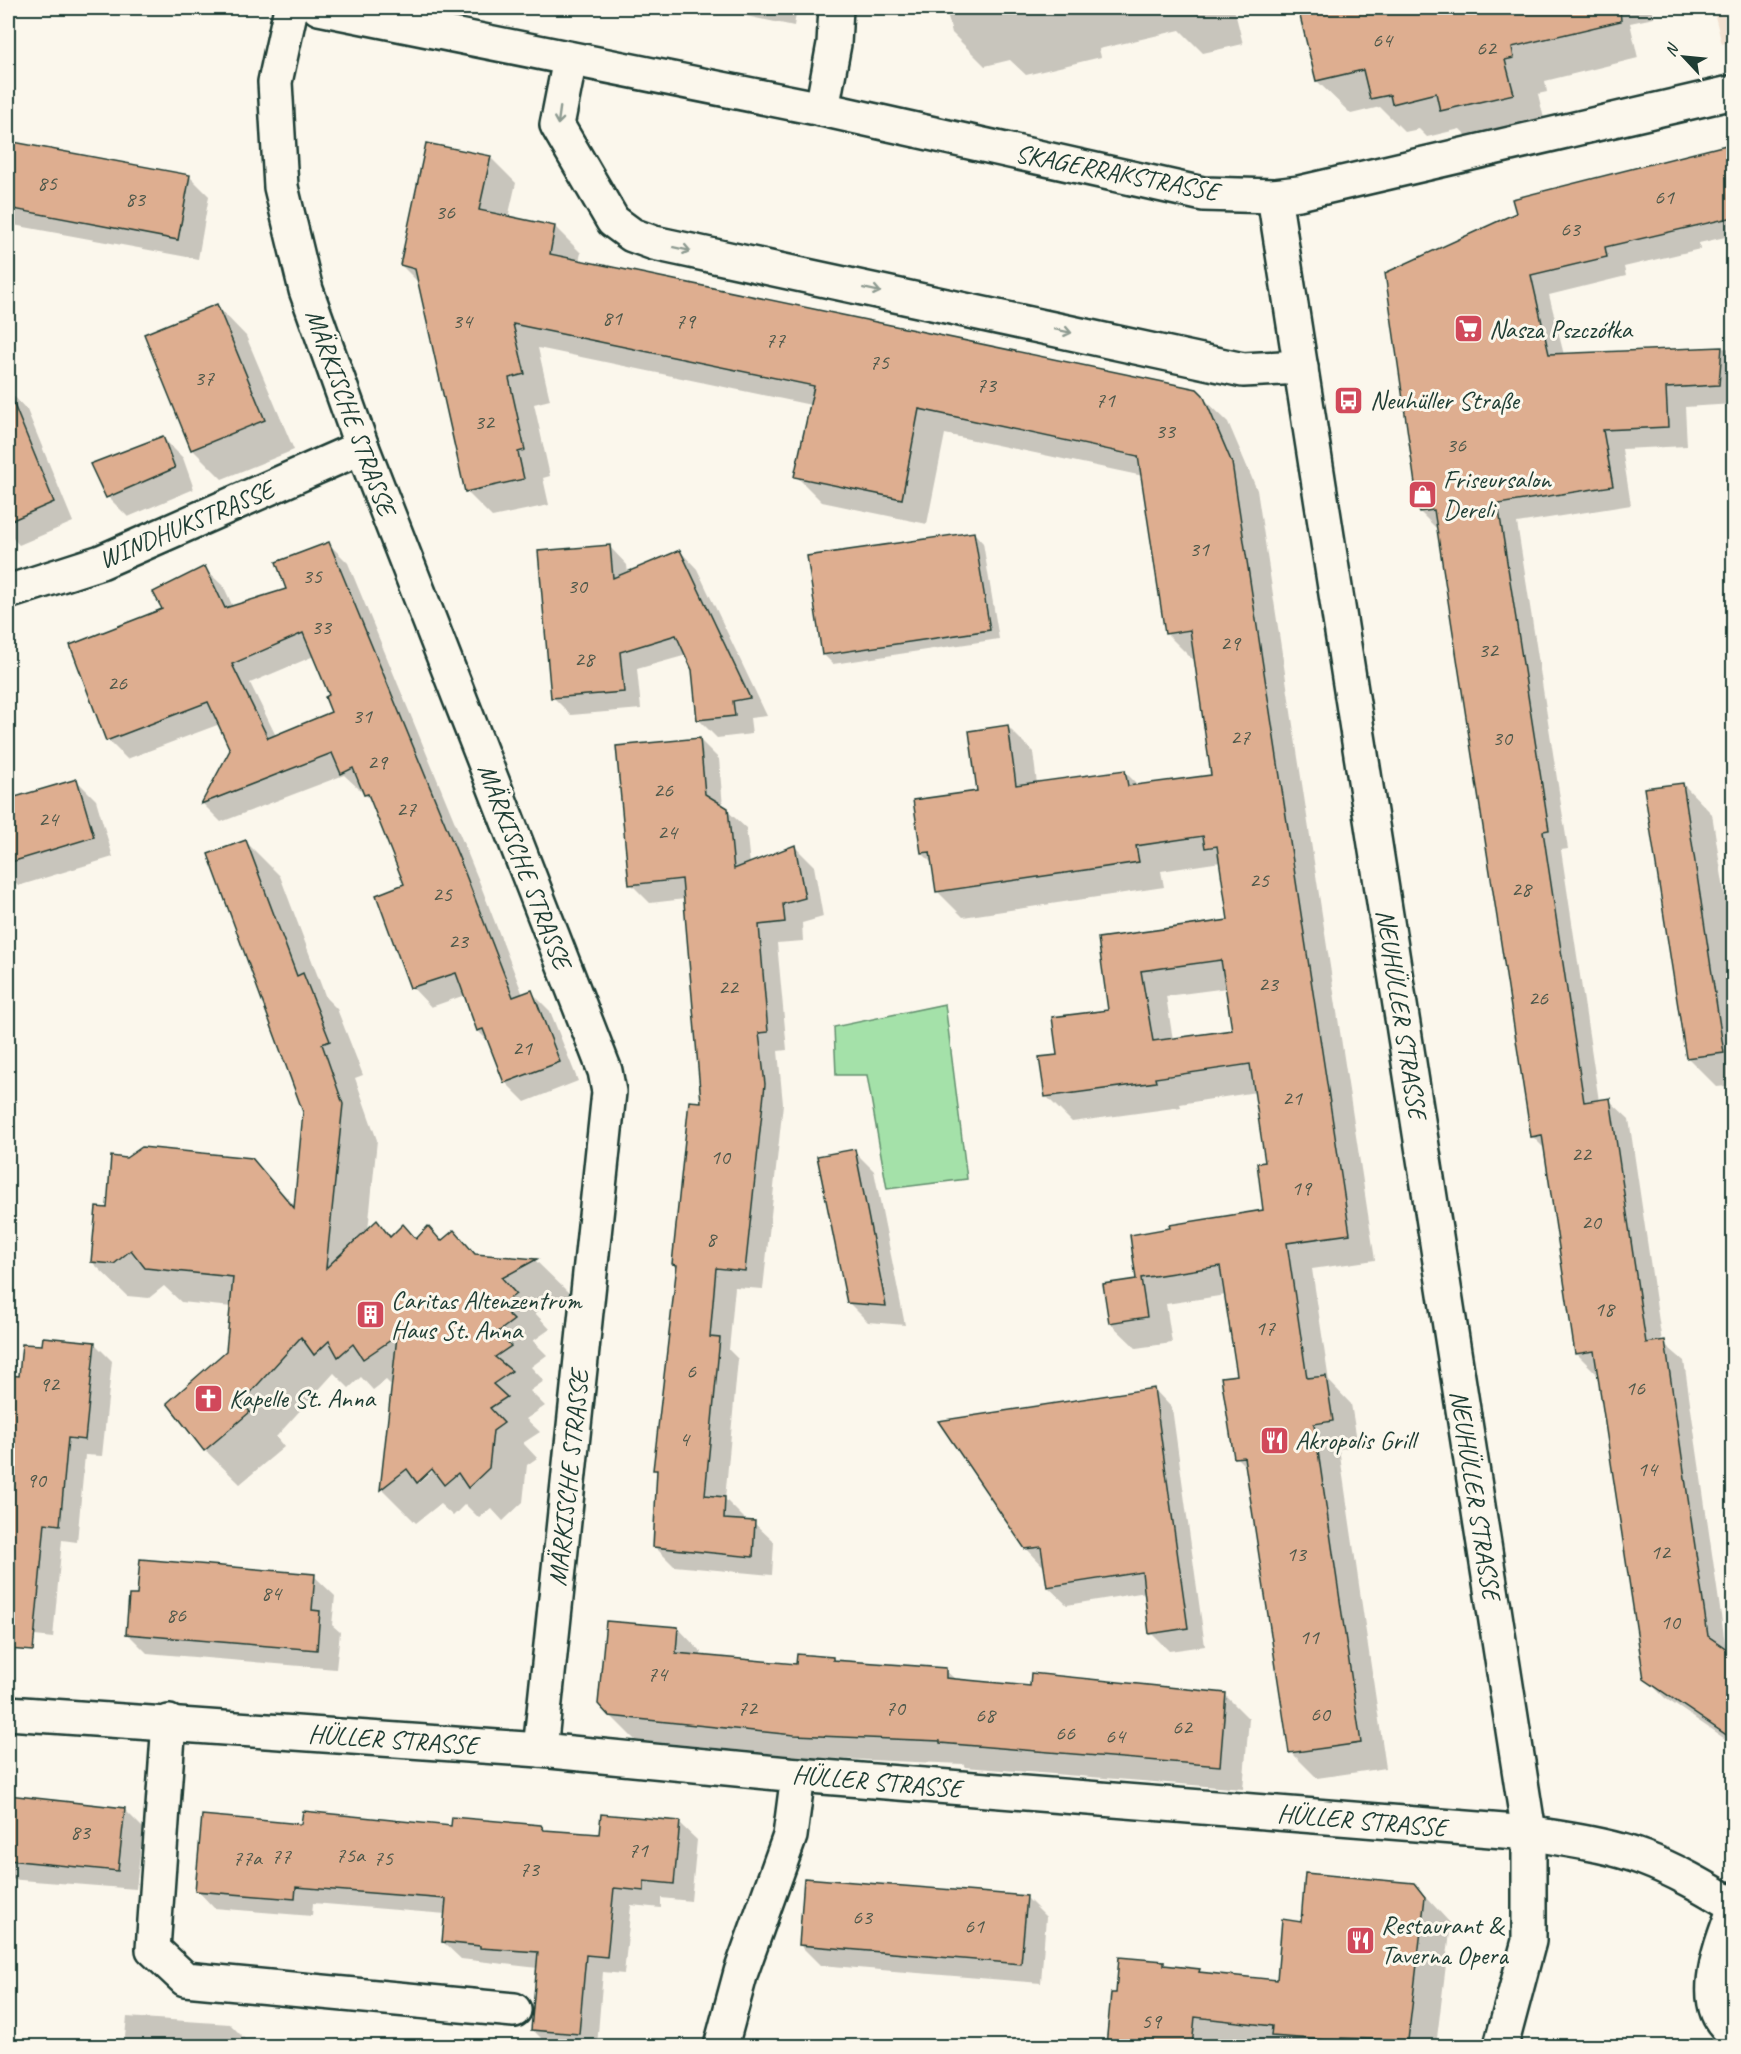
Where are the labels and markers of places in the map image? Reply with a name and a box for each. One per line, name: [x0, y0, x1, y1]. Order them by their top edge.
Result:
supermarket icon: Nasza Pszczółka: [1452, 313, 1484, 345]
place label: Nasza Pszczółka: [1489, 313, 1634, 346]
bus stop icon: Neuhüller Straße: [1333, 384, 1365, 416]
place label: Neuhüller Straße: [1370, 384, 1521, 417]
place label: Friseursalon Dereli: [1443, 463, 1552, 526]
shop icon: Friseursalon Dereli: [1406, 478, 1438, 510]
place label: Caritas Altenzentrum Haus St. Anna: [391, 1284, 583, 1347]
building icon: Caritas Altenzentrum Haus St. Anna: [354, 1299, 386, 1331]
church icon: Kapelle St. Anna: [192, 1382, 224, 1414]
place label: Kapelle St. Anna: [229, 1382, 376, 1415]
restaurant icon: Akropolis Grill: [1258, 1424, 1290, 1456]
place label: Akropolis Grill: [1295, 1424, 1420, 1457]
place label: Restaurant & Taverna Opera: [1381, 1909, 1509, 1972]
restaurant icon: Restaurant & Taverna Opera: [1344, 1924, 1376, 1956]

